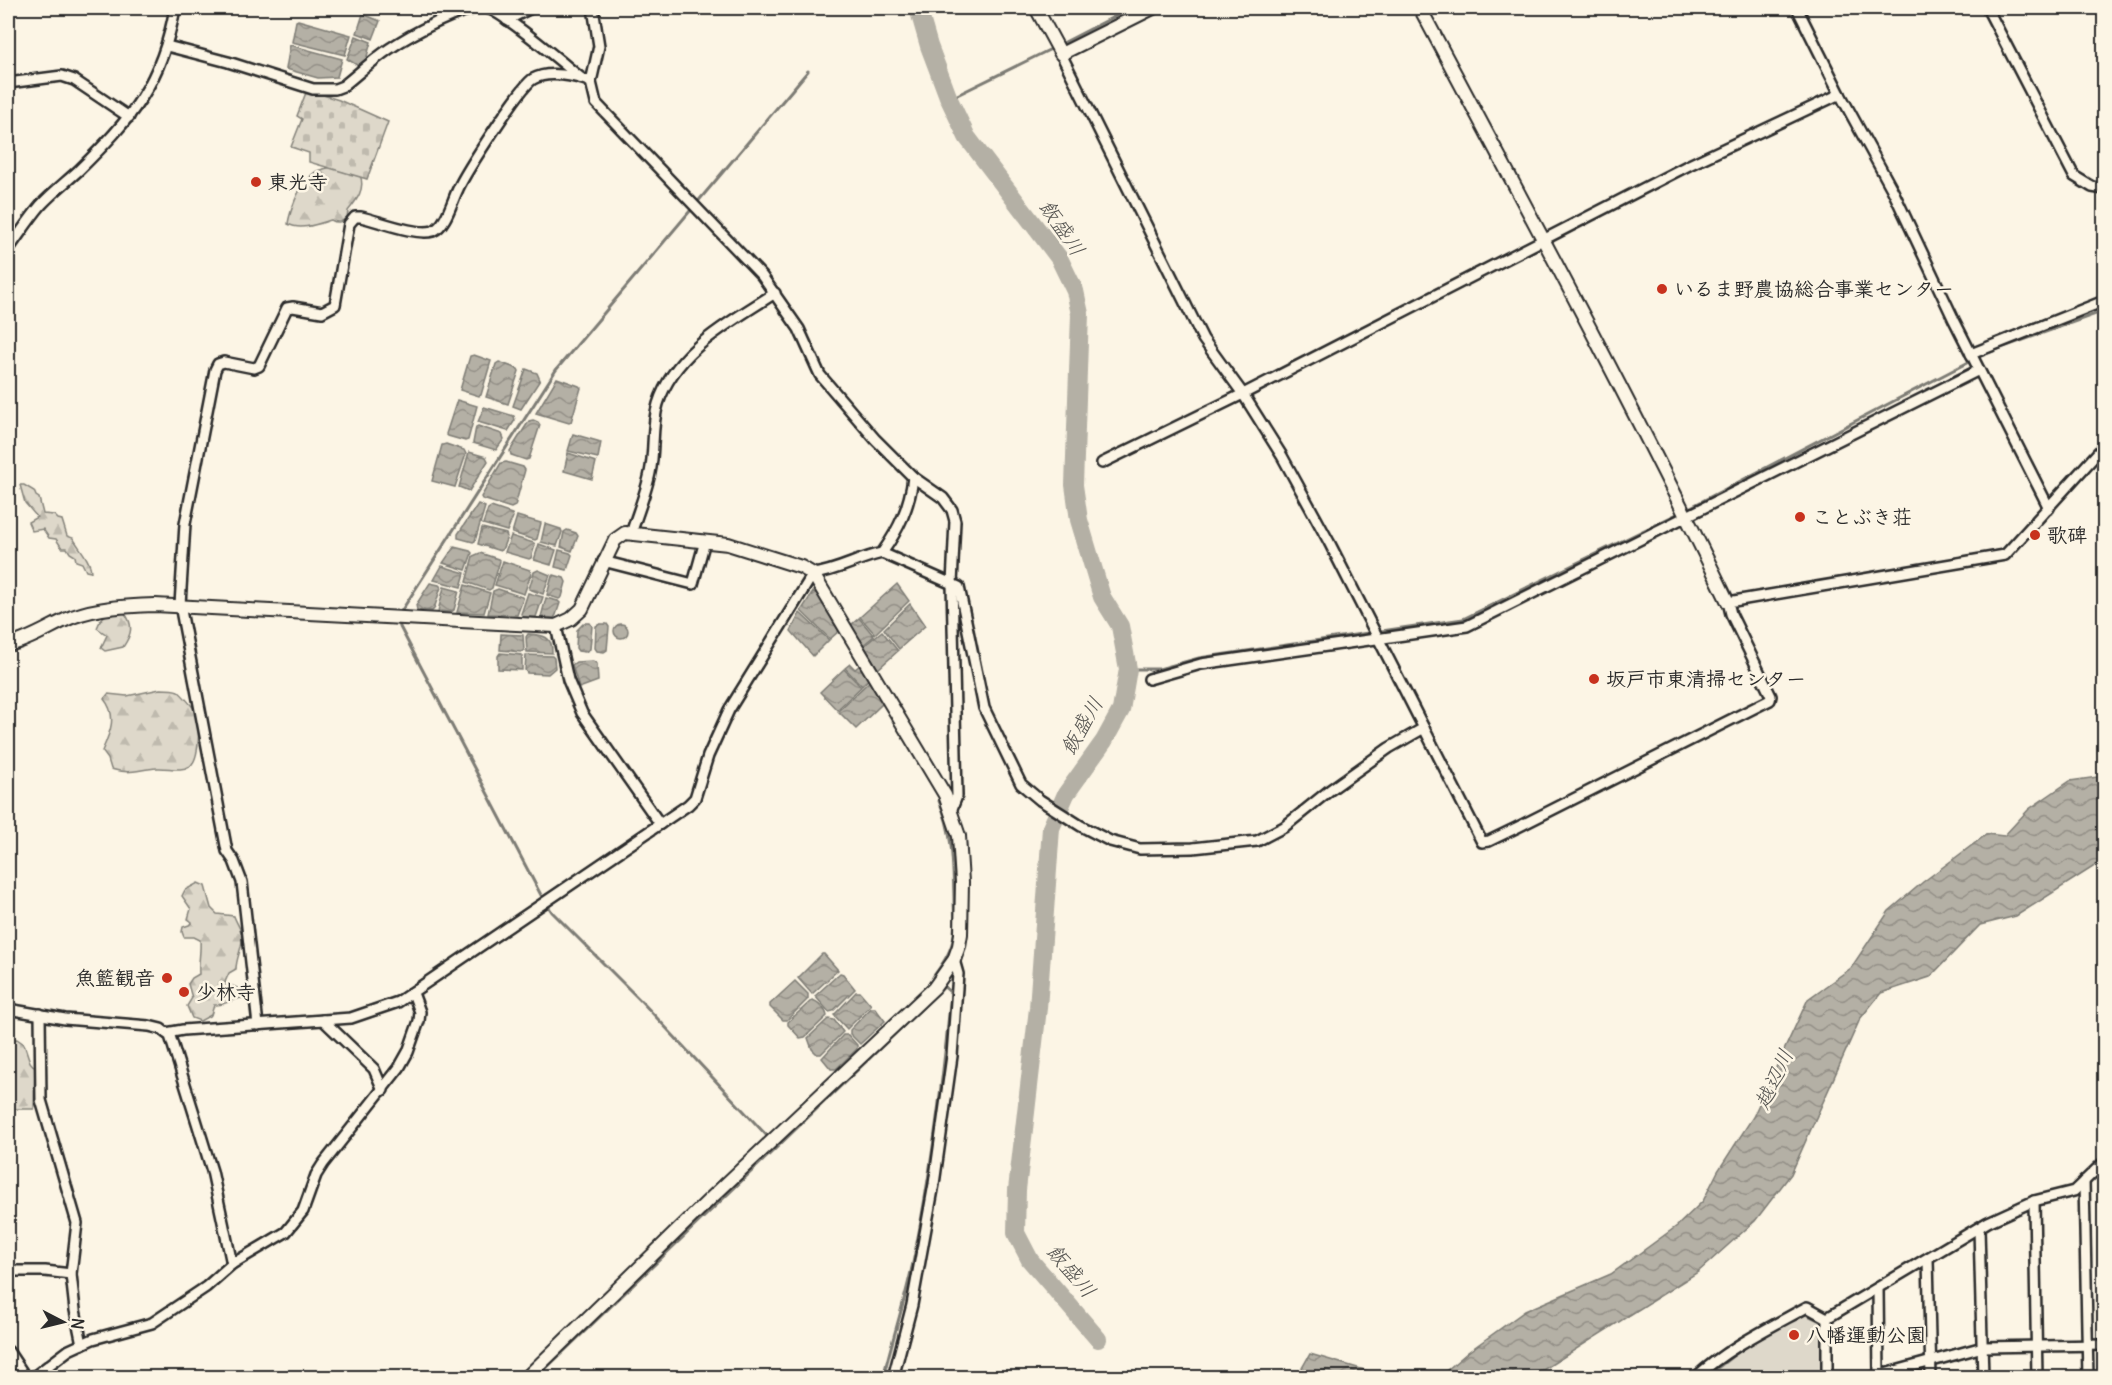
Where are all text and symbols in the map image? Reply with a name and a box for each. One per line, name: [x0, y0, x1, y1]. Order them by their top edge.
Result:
place label: 東光寺: [268, 169, 328, 194]
marker: 東光寺: [249, 175, 263, 189]
water label: 飯盛川: [1034, 194, 1091, 261]
place label: いるま野農協総合事業センター: [1674, 276, 1954, 301]
marker: いるま野農協総合事業センター: [1655, 282, 1669, 296]
place label: ことぶき荘: [1812, 504, 1912, 529]
marker: ことぶき荘: [1793, 510, 1807, 524]
place label: 歌碑: [2047, 522, 2087, 547]
marker: 歌碑: [2028, 528, 2042, 542]
place label: 坂戸市東清掃センター: [1606, 666, 1806, 691]
marker: 坂戸市東清掃センター: [1587, 672, 1601, 686]
water label: 飯盛川: [1054, 692, 1109, 760]
place label: 魚籃観音: [75, 965, 155, 990]
marker: 魚籃観音: [160, 971, 174, 985]
place label: 少林寺: [196, 979, 256, 1004]
marker: 少林寺: [177, 985, 191, 999]
water label: 越辺川: [1748, 1045, 1799, 1114]
water label: 飯盛川: [1041, 1238, 1102, 1303]
north arrow: [33, 1292, 93, 1352]
text: N: [67, 1317, 88, 1331]
place label: 八幡運動公園: [1806, 1322, 1926, 1347]
marker: 八幡運動公園: [1787, 1328, 1801, 1342]

